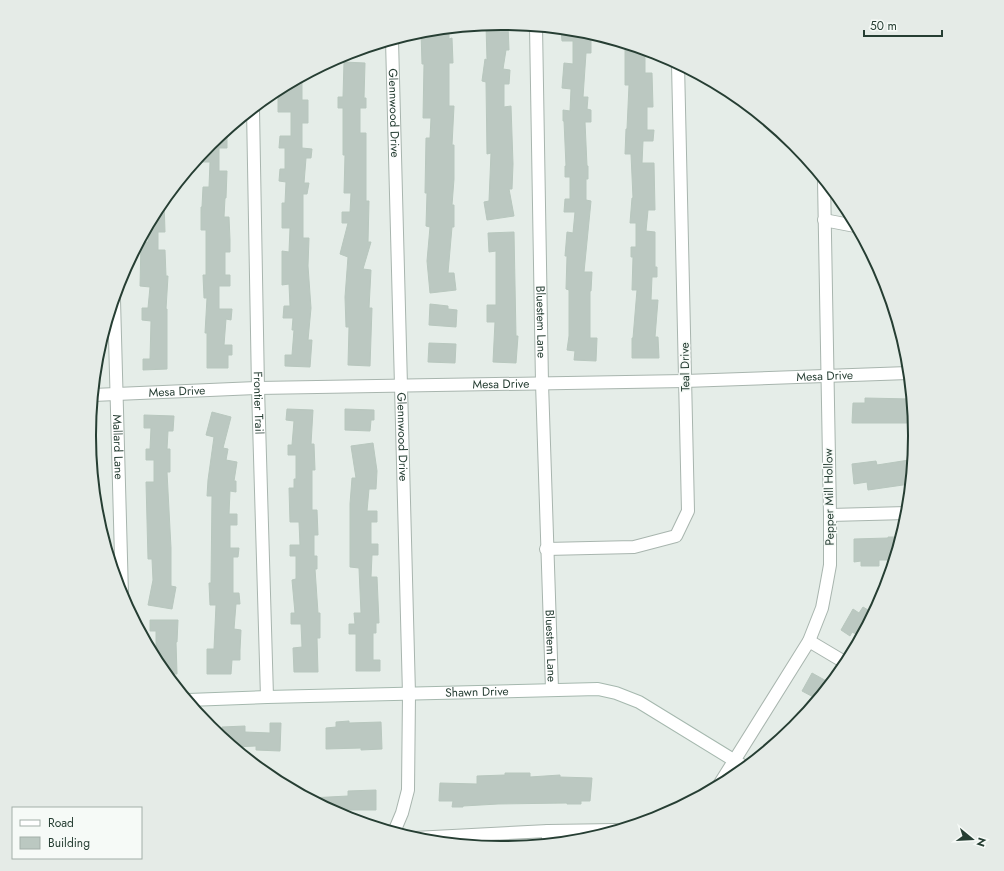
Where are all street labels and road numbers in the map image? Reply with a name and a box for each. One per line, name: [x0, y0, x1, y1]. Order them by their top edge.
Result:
street label: Glennwood Drive: [384, 68, 404, 158]
street label: Bluestem Lane: [531, 286, 551, 358]
street label: Teal Drive: [676, 342, 694, 392]
street label: Mesa Drive: [796, 366, 853, 386]
street label: Frontier Trail: [249, 371, 268, 435]
street label: Mesa Drive: [472, 375, 529, 393]
street label: Mesa Drive: [148, 381, 206, 402]
street label: Glennwood Drive: [392, 392, 412, 482]
street label: Mallard Lane: [108, 414, 128, 480]
street label: Pepper Mill Hollow: [819, 447, 839, 546]
street label: Bluestem Lane: [540, 609, 561, 682]
street label: Shawn Drive: [445, 682, 509, 702]

